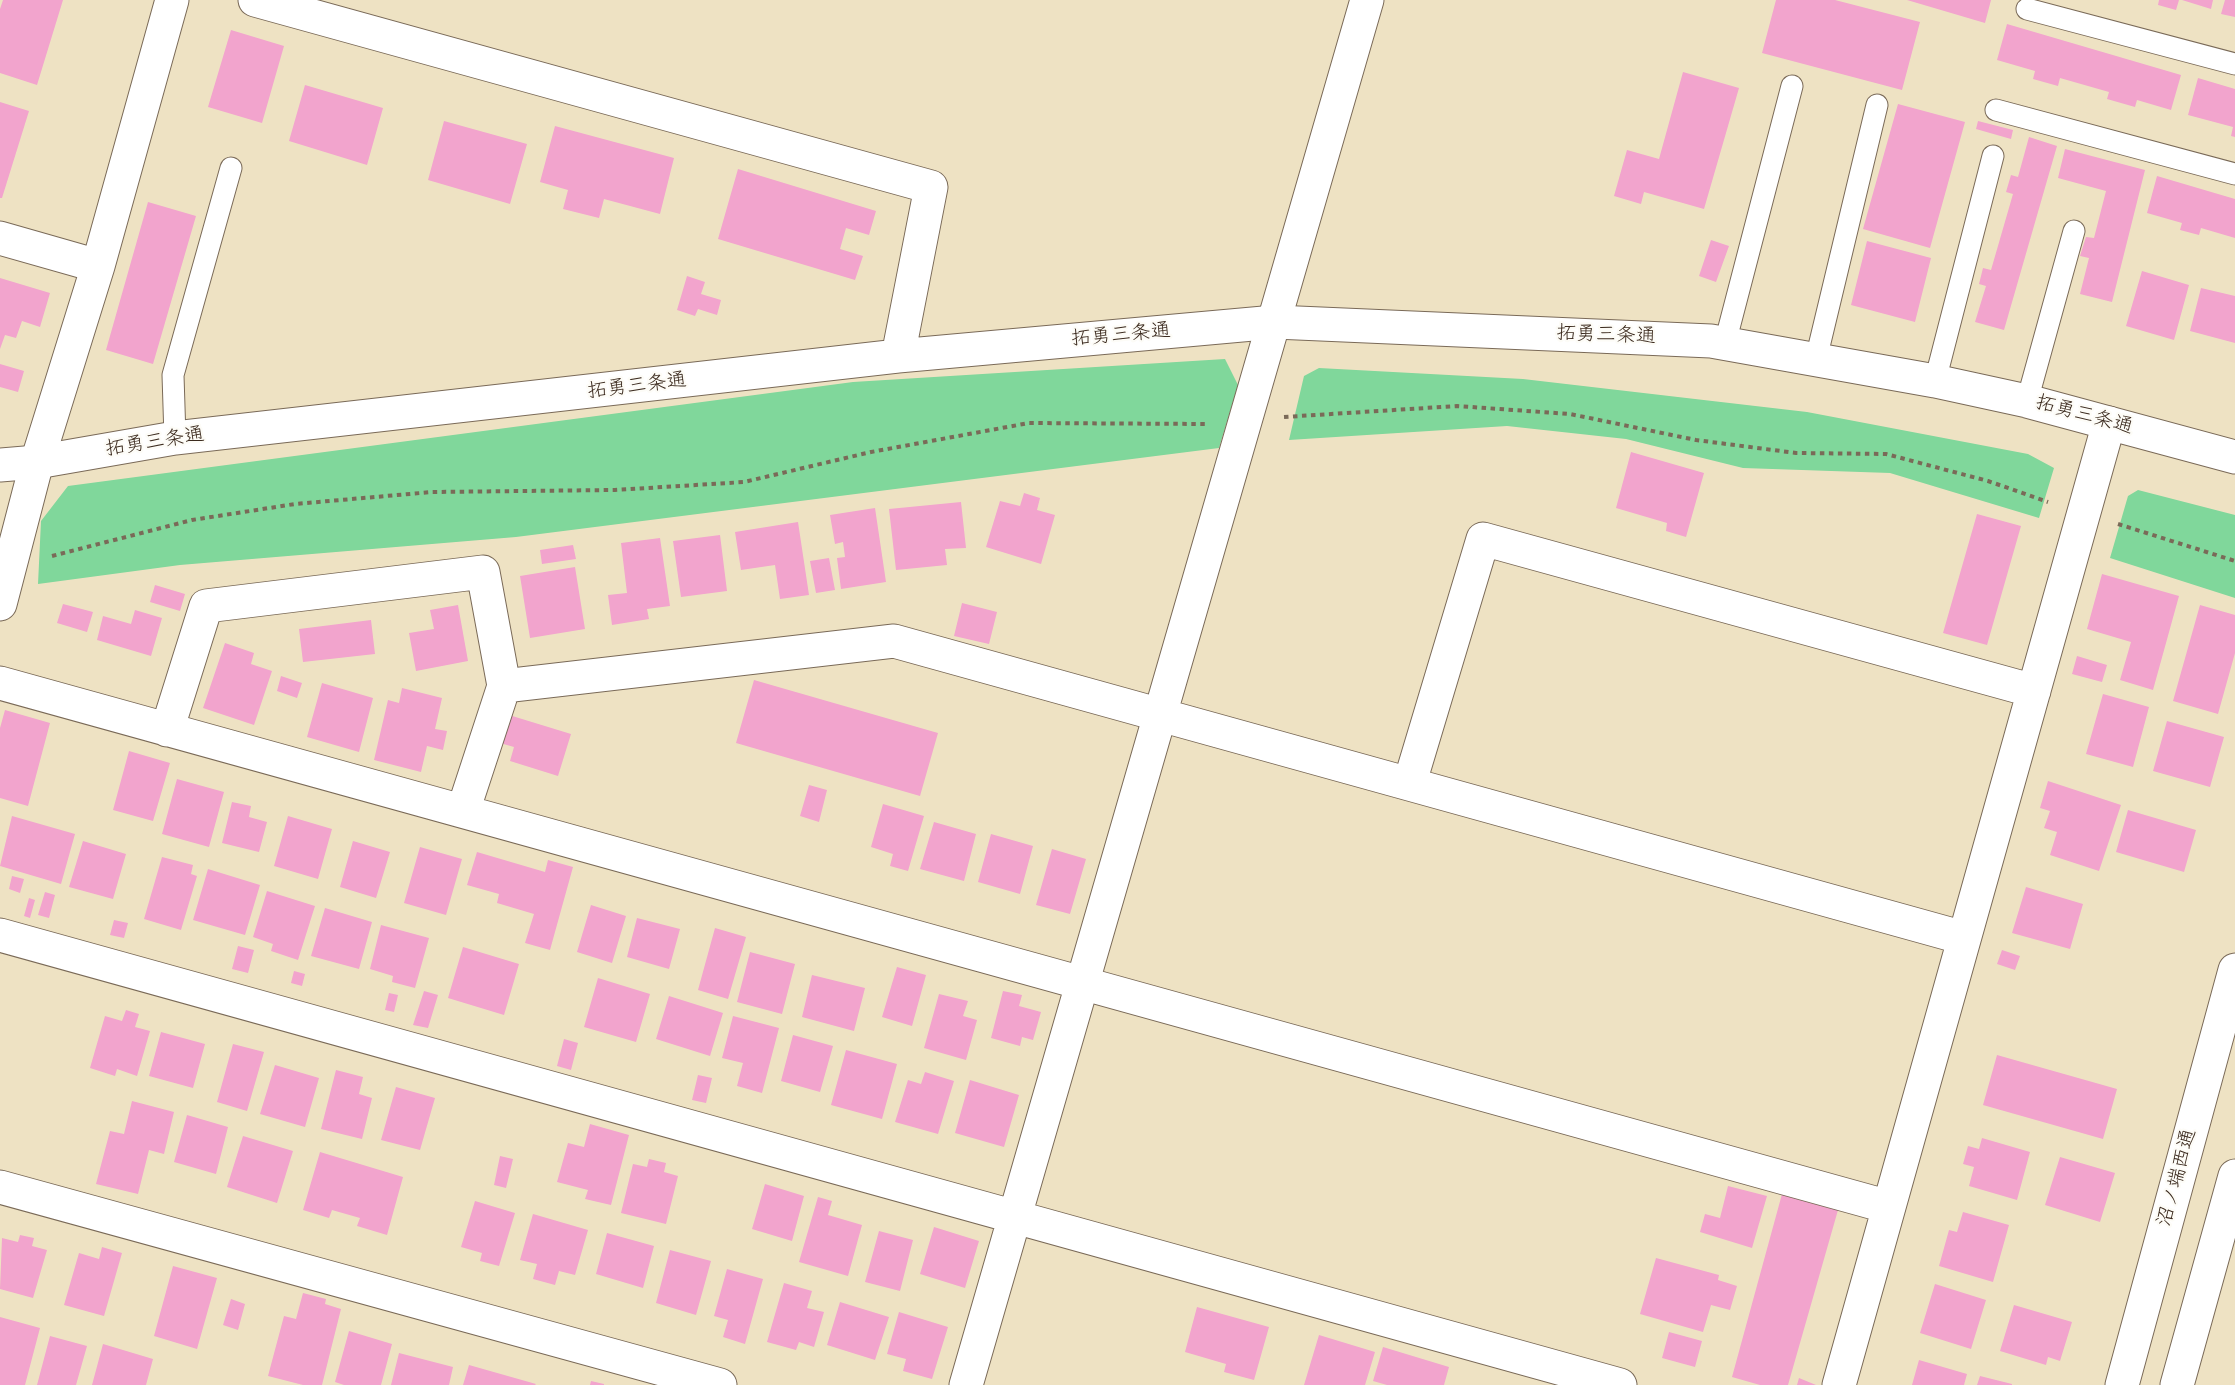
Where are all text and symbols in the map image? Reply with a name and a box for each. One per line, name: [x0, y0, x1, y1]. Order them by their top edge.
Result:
street label: 拓勇三条通: [1070, 320, 1172, 352]
street label: 拓勇三条通: [1556, 322, 1656, 350]
street label: 拓勇三条通: [586, 369, 688, 405]
street label: 拓勇三条通: [2033, 391, 2135, 441]
street label: 拓勇三条通: [104, 423, 206, 463]
street label: 沼ノ端西通: [2153, 1127, 2203, 1229]

